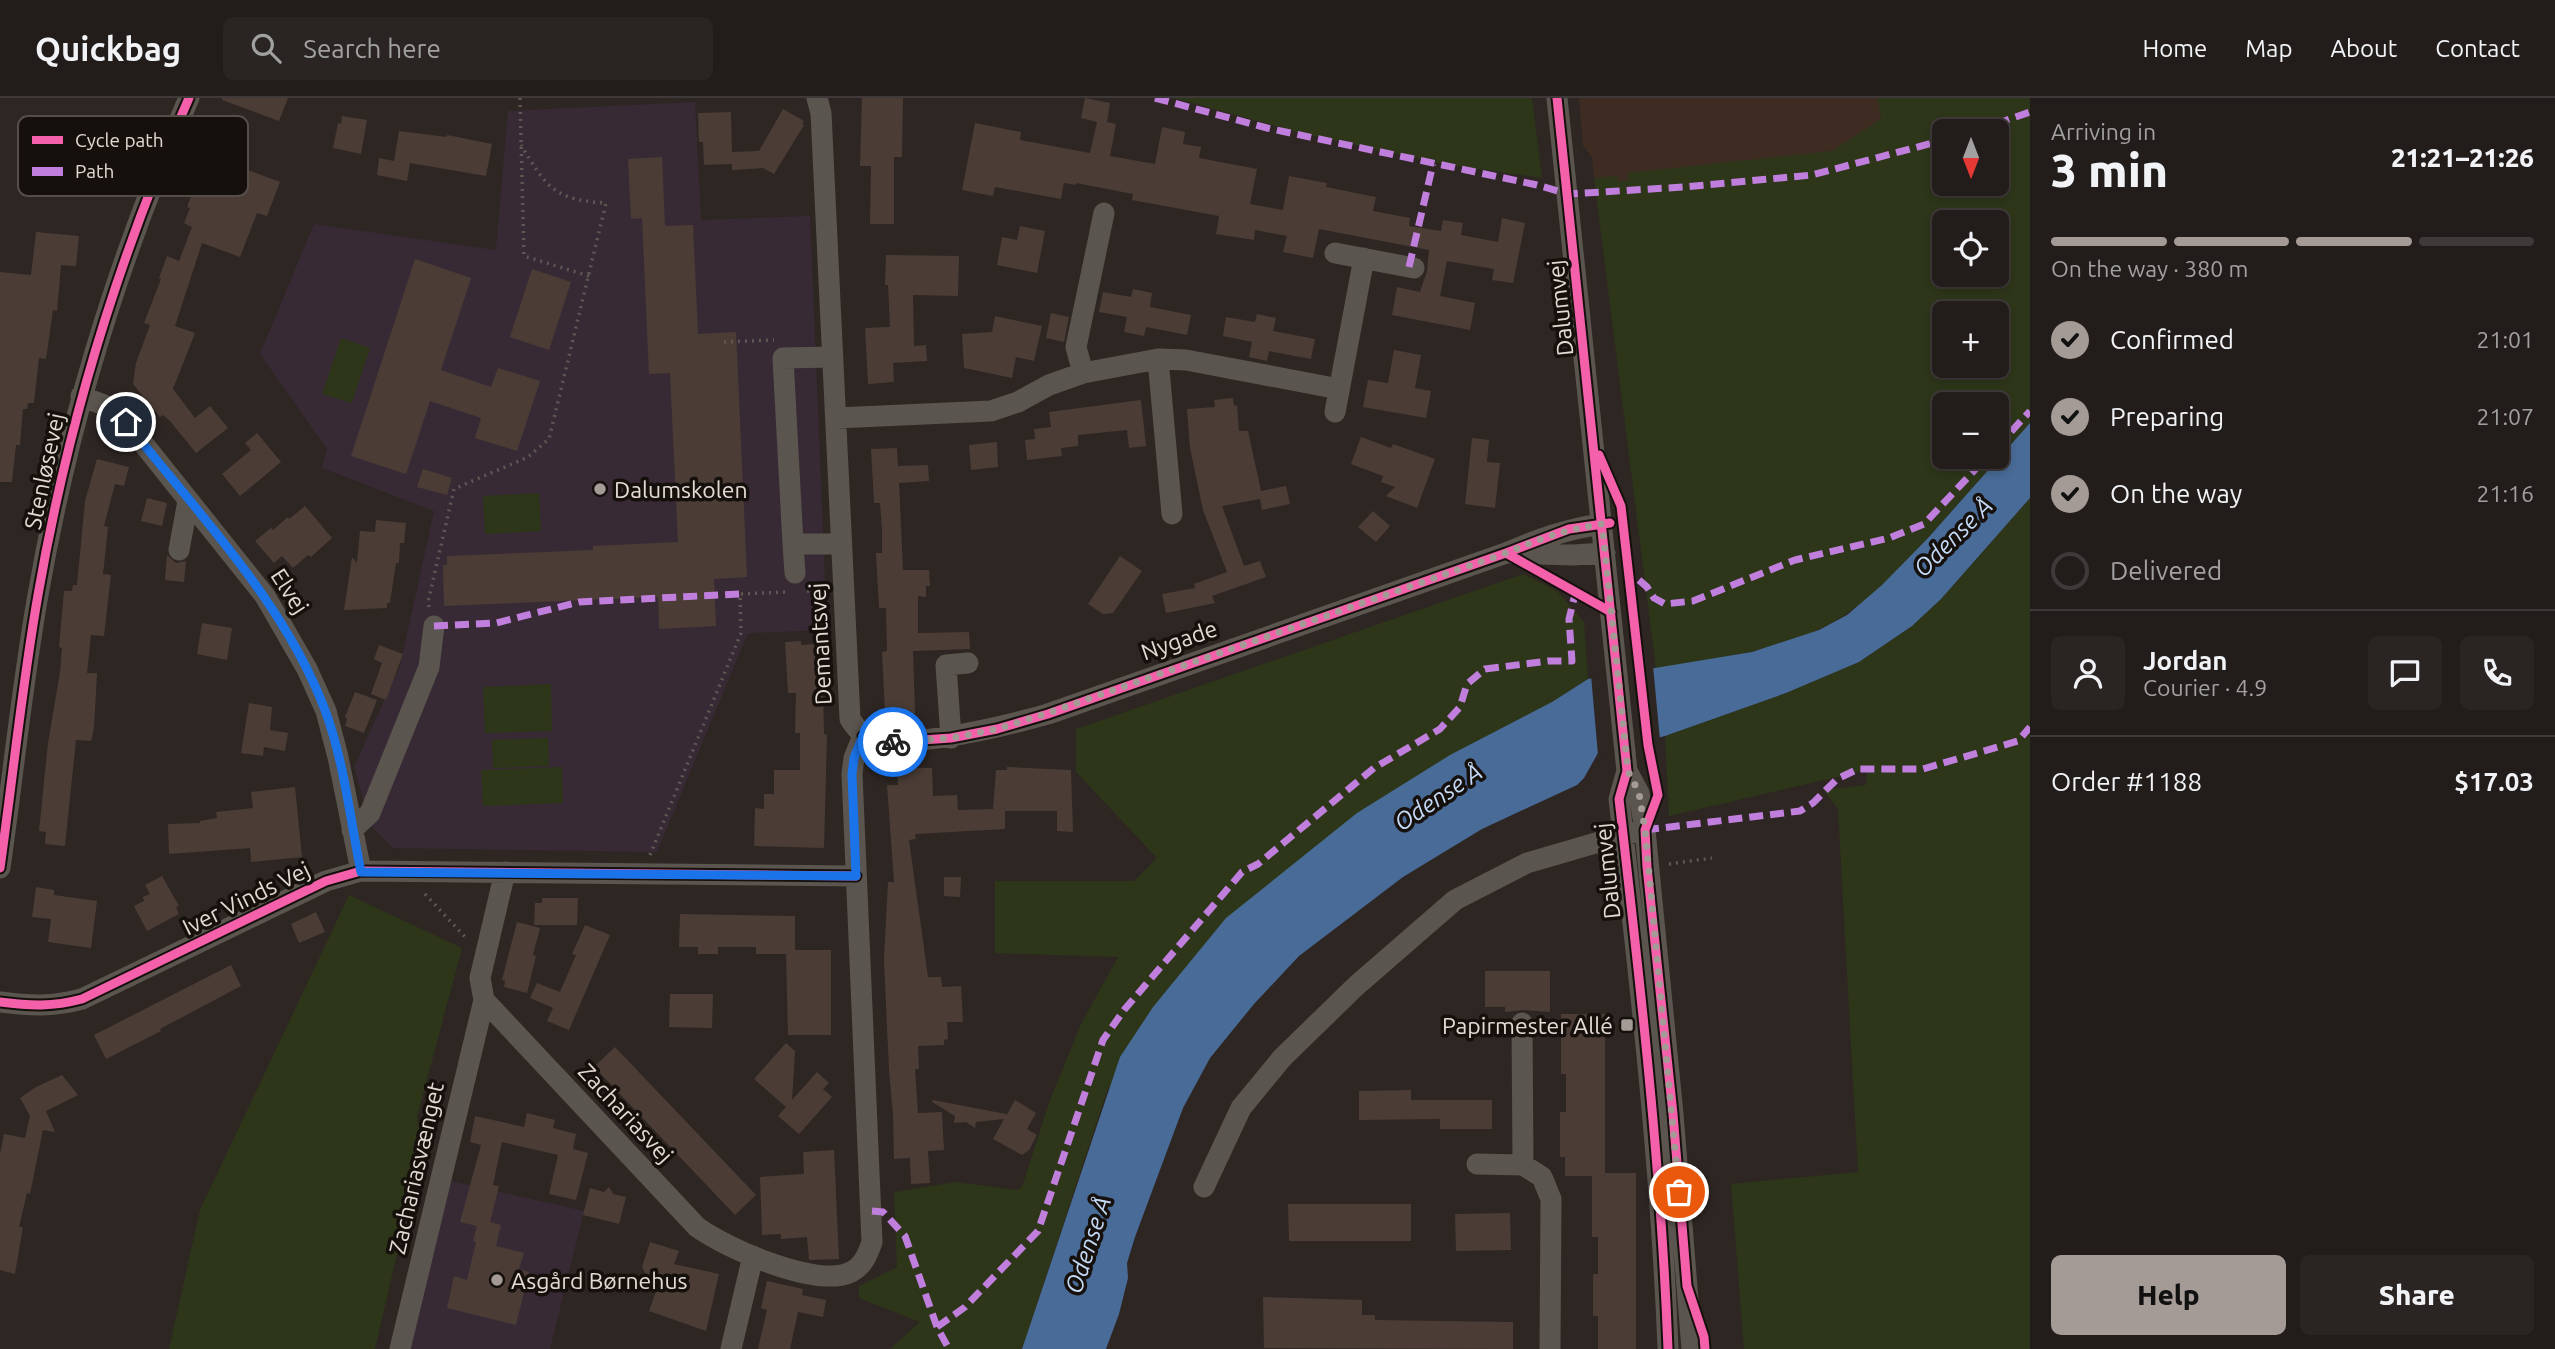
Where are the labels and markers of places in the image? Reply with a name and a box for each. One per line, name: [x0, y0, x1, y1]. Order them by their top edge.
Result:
pin: [96, 392, 156, 452]
place label: Dalumskolen: [614, 477, 748, 502]
marker: Dalumskolen: [592, 481, 608, 497]
place label: Papirmester Allé: [1442, 1013, 1613, 1038]
marker: Papirmester Allé: [1619, 1017, 1635, 1033]
pin: [1649, 1162, 1709, 1222]
place label: Asgård Børnehus: [511, 1268, 688, 1293]
marker: Asgård Børnehus: [489, 1272, 505, 1288]

